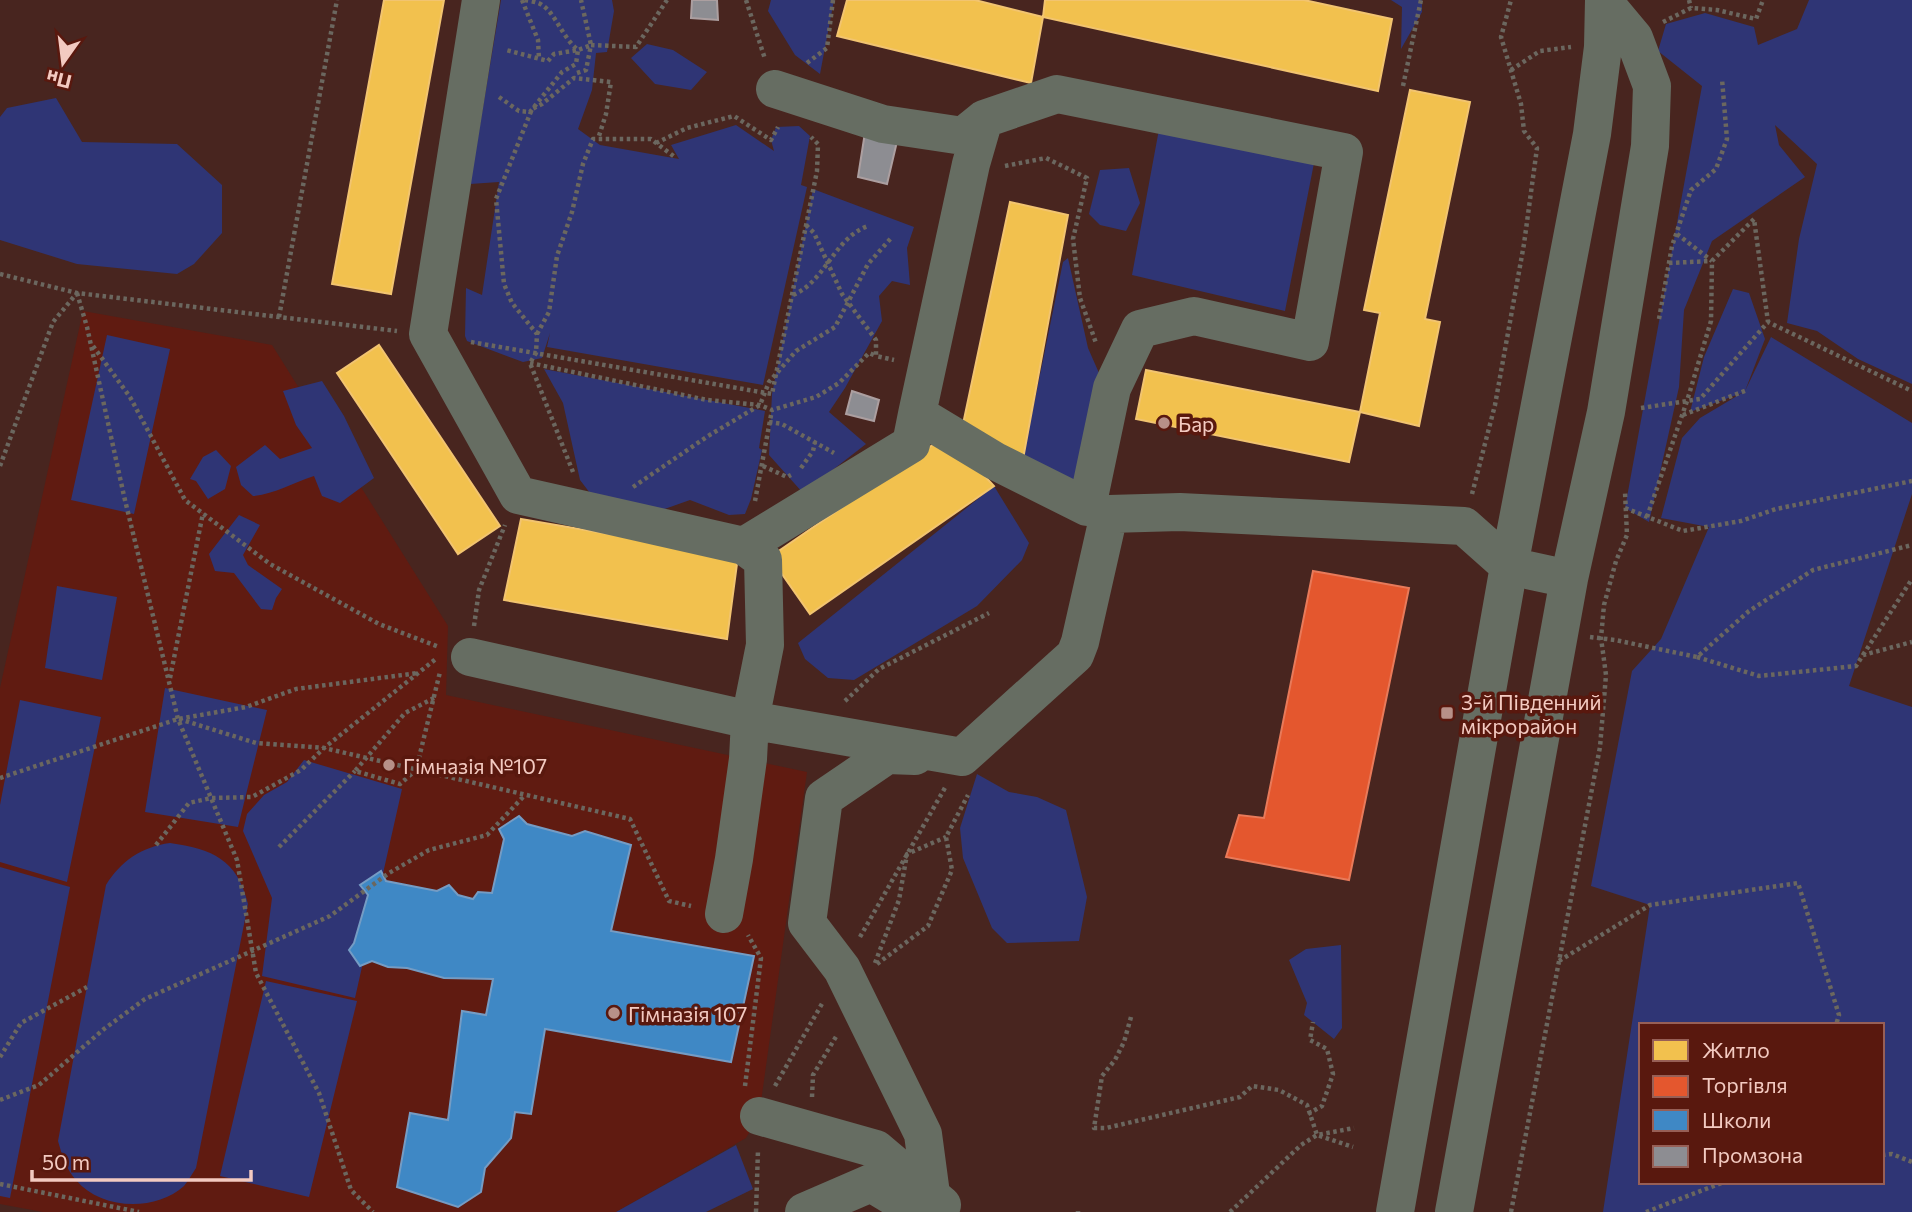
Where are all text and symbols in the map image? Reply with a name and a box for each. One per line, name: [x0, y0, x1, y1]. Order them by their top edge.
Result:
north arrow: [28, 28, 98, 98]
text: Пн: [44, 66, 74, 94]
place label: Бар: [1178, 411, 1214, 436]
marker: Бар: [1156, 415, 1172, 431]
place label: 3-й Південний мікрорайон: [1461, 689, 1602, 738]
marker: 3-й Південний мікрорайон: [1439, 705, 1455, 721]
place label: Гімназія №107: [403, 753, 547, 778]
marker: Гімназія №107: [381, 757, 397, 773]
place label: Гімназія 107: [628, 1001, 747, 1026]
marker: Гімназія 107: [606, 1005, 622, 1021]
legend: [1639, 1023, 1884, 1184]
text: Житло: [1702, 1037, 1770, 1062]
text: Торгівля: [1702, 1072, 1788, 1097]
text: Школи: [1702, 1107, 1771, 1132]
scale bar: [32, 1138, 250, 1182]
text: Промзона: [1702, 1142, 1803, 1167]
text: 50 m: [42, 1149, 90, 1174]

